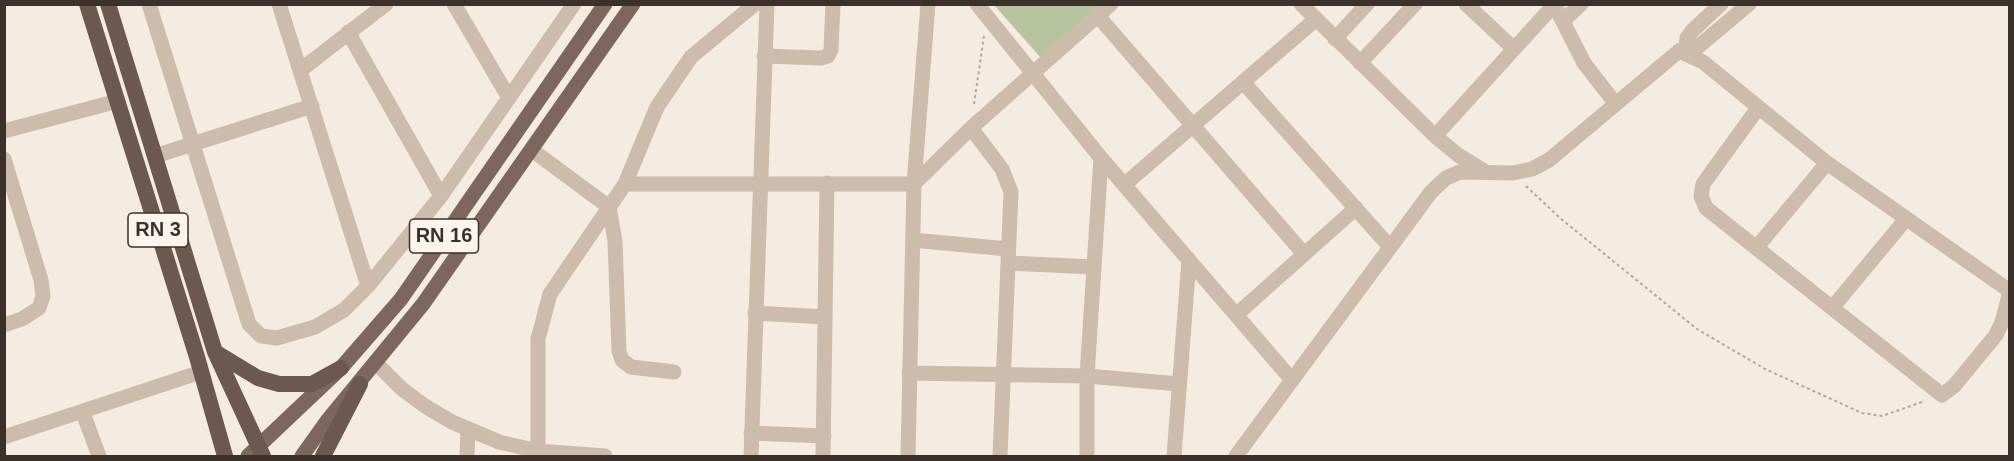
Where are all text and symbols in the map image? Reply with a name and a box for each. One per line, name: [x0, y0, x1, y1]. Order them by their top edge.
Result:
road number: RN 3: [128, 213, 188, 247]
road number: RN 16: [410, 219, 478, 253]

